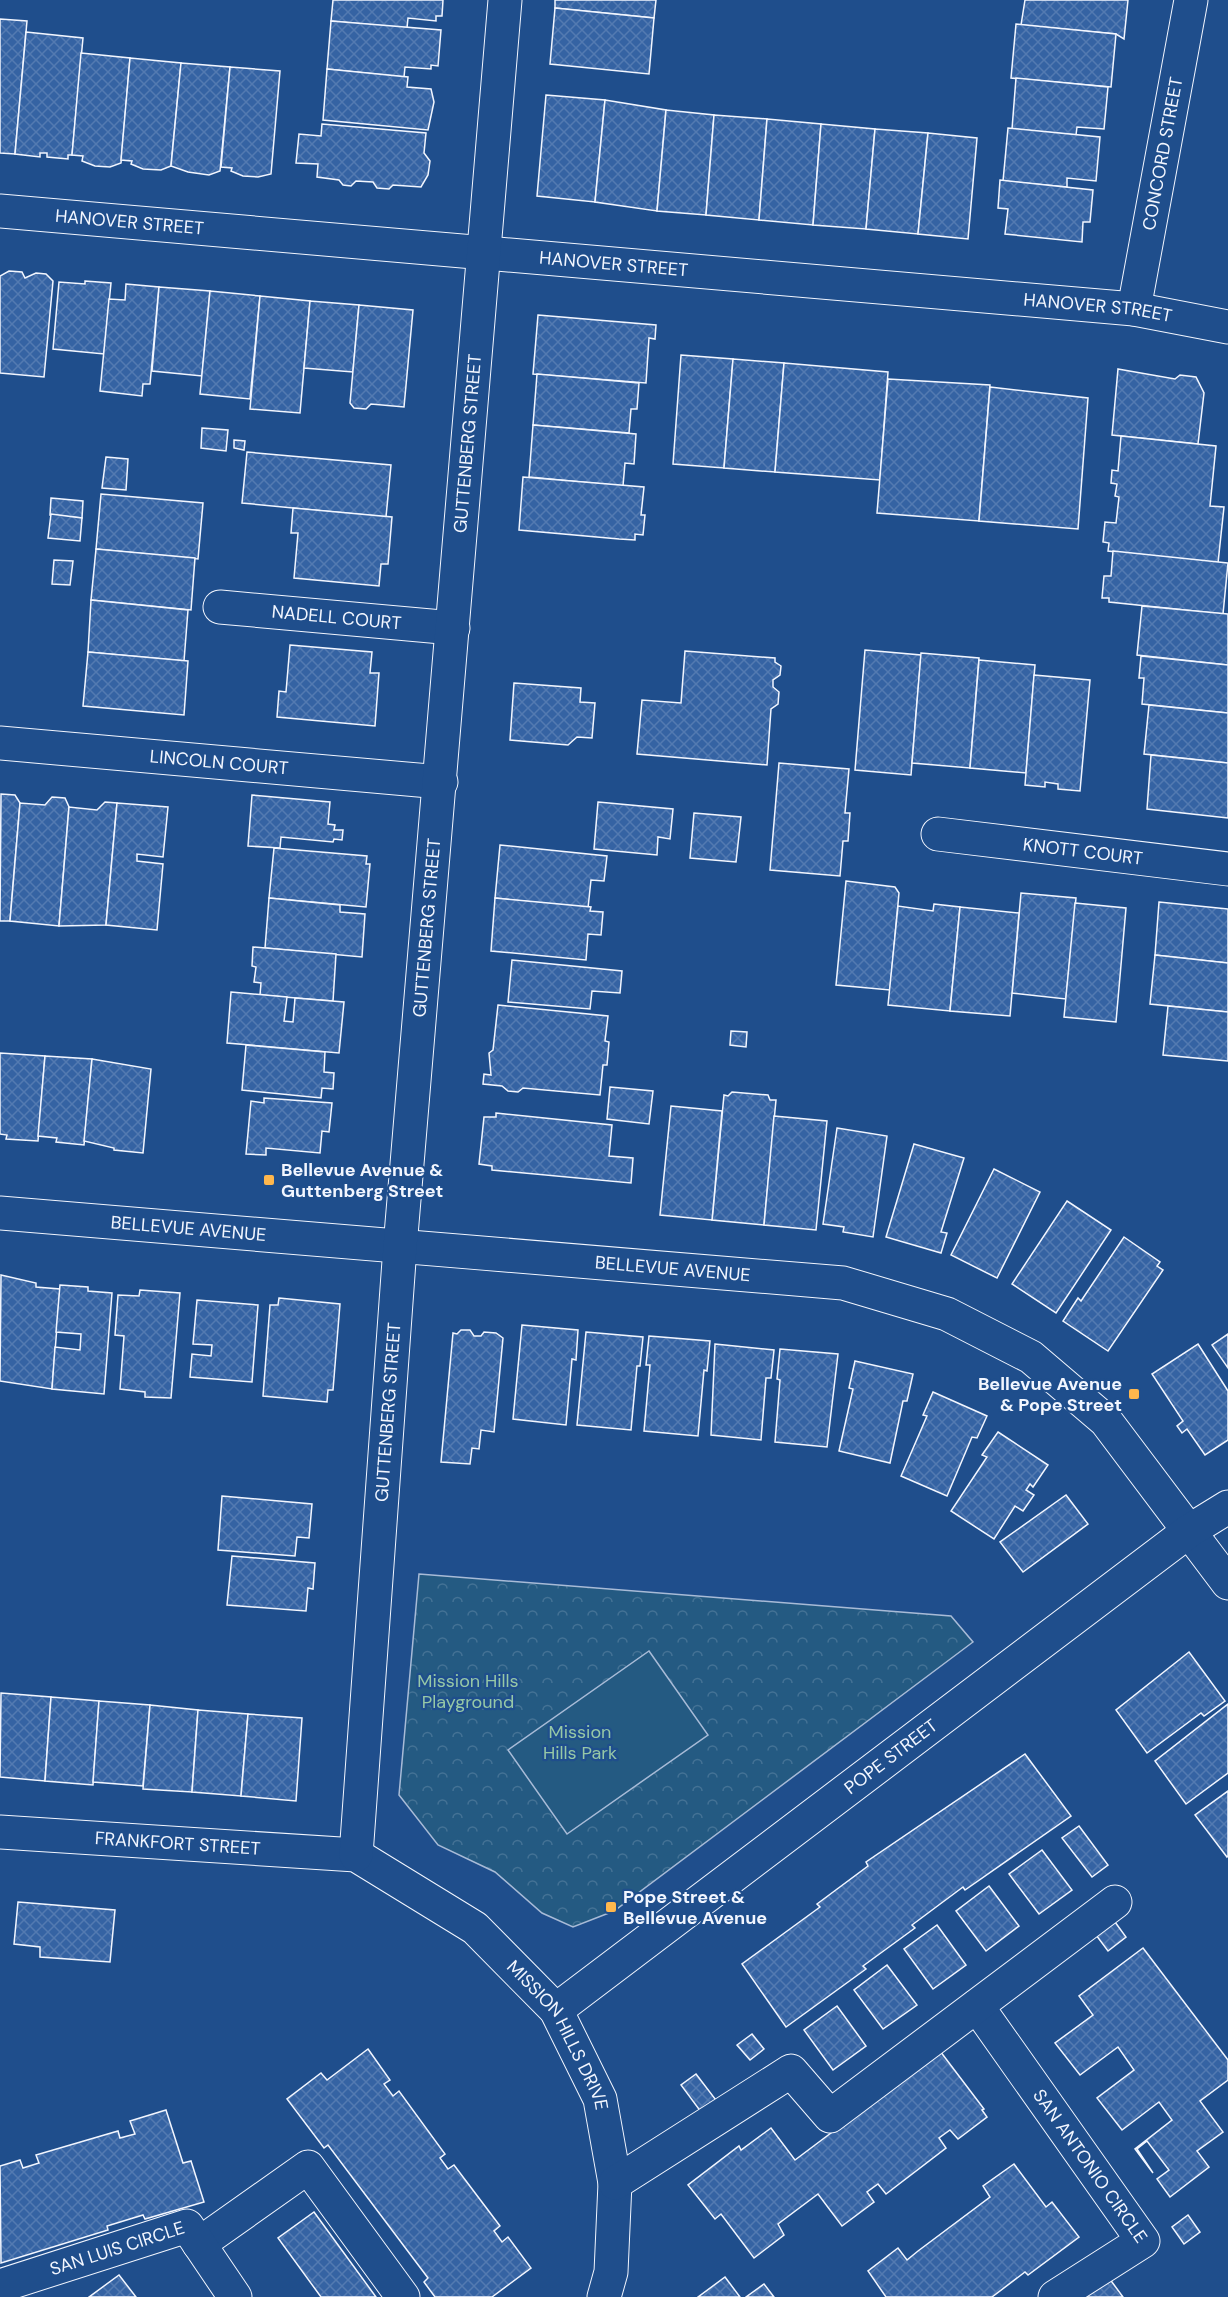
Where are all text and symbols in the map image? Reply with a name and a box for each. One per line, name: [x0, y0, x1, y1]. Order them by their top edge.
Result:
street label: CONCORD STREET: [1137, 75, 1189, 232]
street label: HANOVER STREET: [54, 204, 205, 241]
street label: HANOVER STREET: [538, 246, 689, 282]
street label: HANOVER STREET: [1023, 288, 1174, 328]
street label: GUTTENBERG STREET: [448, 353, 487, 534]
street label: NADELL COURT: [271, 600, 402, 635]
street label: LINCOLN COURT: [149, 744, 290, 780]
street label: KNOTT COURT: [1022, 832, 1144, 871]
street label: GUTTENBERG STREET: [407, 837, 446, 1018]
place label: Bellevue Avenue & Guttenberg Street: [281, 1158, 443, 1203]
marker: Bellevue Avenue & Guttenberg Street: [262, 1173, 276, 1187]
street label: BELLEVUE AVENUE: [110, 1210, 267, 1247]
street label: BELLEVUE AVENUE: [594, 1250, 751, 1287]
street label: GUTTENBERG STREET: [370, 1322, 407, 1503]
place label: Bellevue Avenue & Pope Street: [978, 1372, 1122, 1417]
marker: Bellevue Avenue & Pope Street: [1127, 1387, 1141, 1401]
park label: Mission Hills Playground: [417, 1669, 519, 1714]
street label: POPE STREET: [839, 1713, 943, 1800]
park label: Mission Hills Park: [543, 1720, 617, 1765]
street label: FRANKFORT STREET: [94, 1826, 261, 1861]
place label: Pope Street & Bellevue Avenue: [623, 1885, 767, 1930]
marker: Pope Street & Bellevue Avenue: [604, 1900, 618, 1914]
street label: MISSION HILLS DRIVE: [502, 1955, 614, 2112]
street label: SAN ANTONIO CIRCLE: [1027, 2084, 1153, 2248]
street label: SAN LUIS CIRCLE: [47, 2216, 188, 2281]

